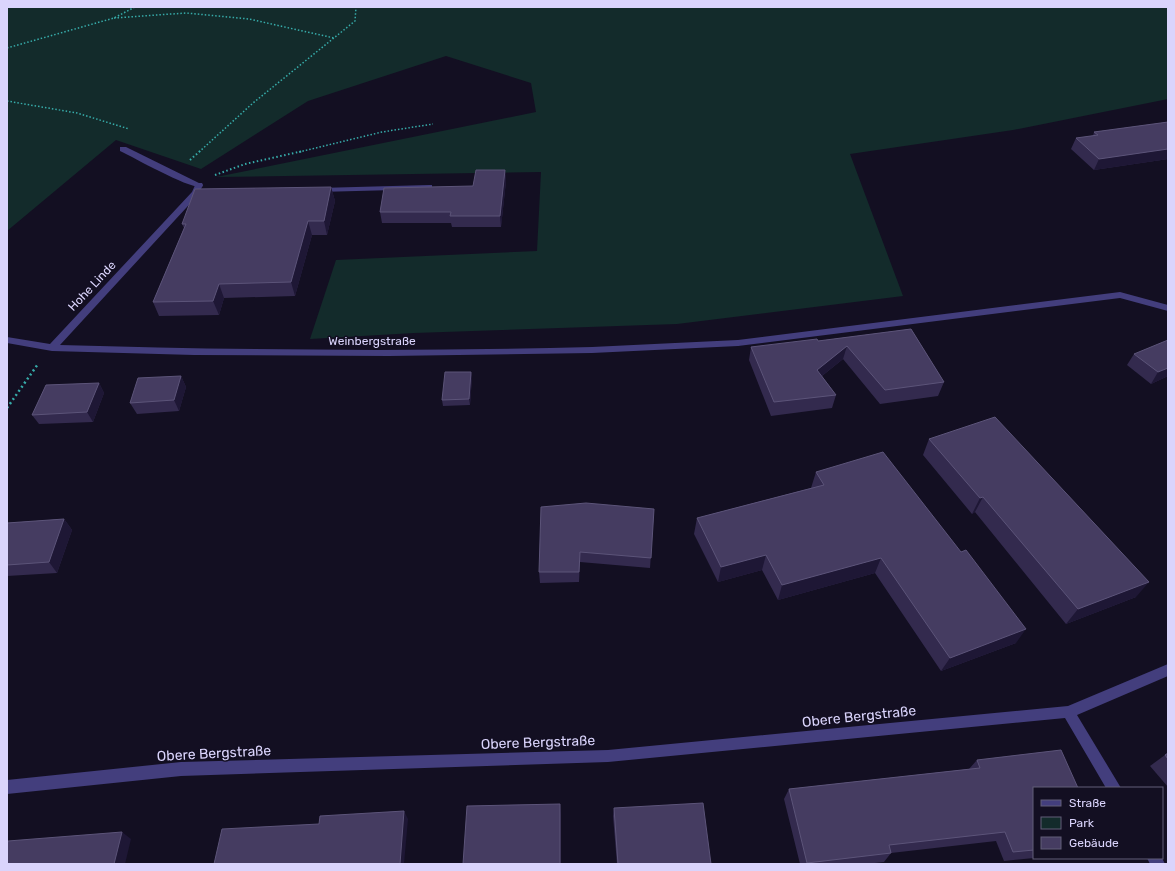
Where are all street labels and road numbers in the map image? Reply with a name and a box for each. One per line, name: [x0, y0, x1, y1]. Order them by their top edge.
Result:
street label: Hohe Linde: [65, 258, 119, 314]
street label: Weinbergstraße: [328, 334, 416, 348]
street label: Obere Bergstraße: [801, 702, 917, 731]
street label: Obere Bergstraße: [481, 732, 596, 753]
street label: Obere Bergstraße: [156, 742, 272, 765]

